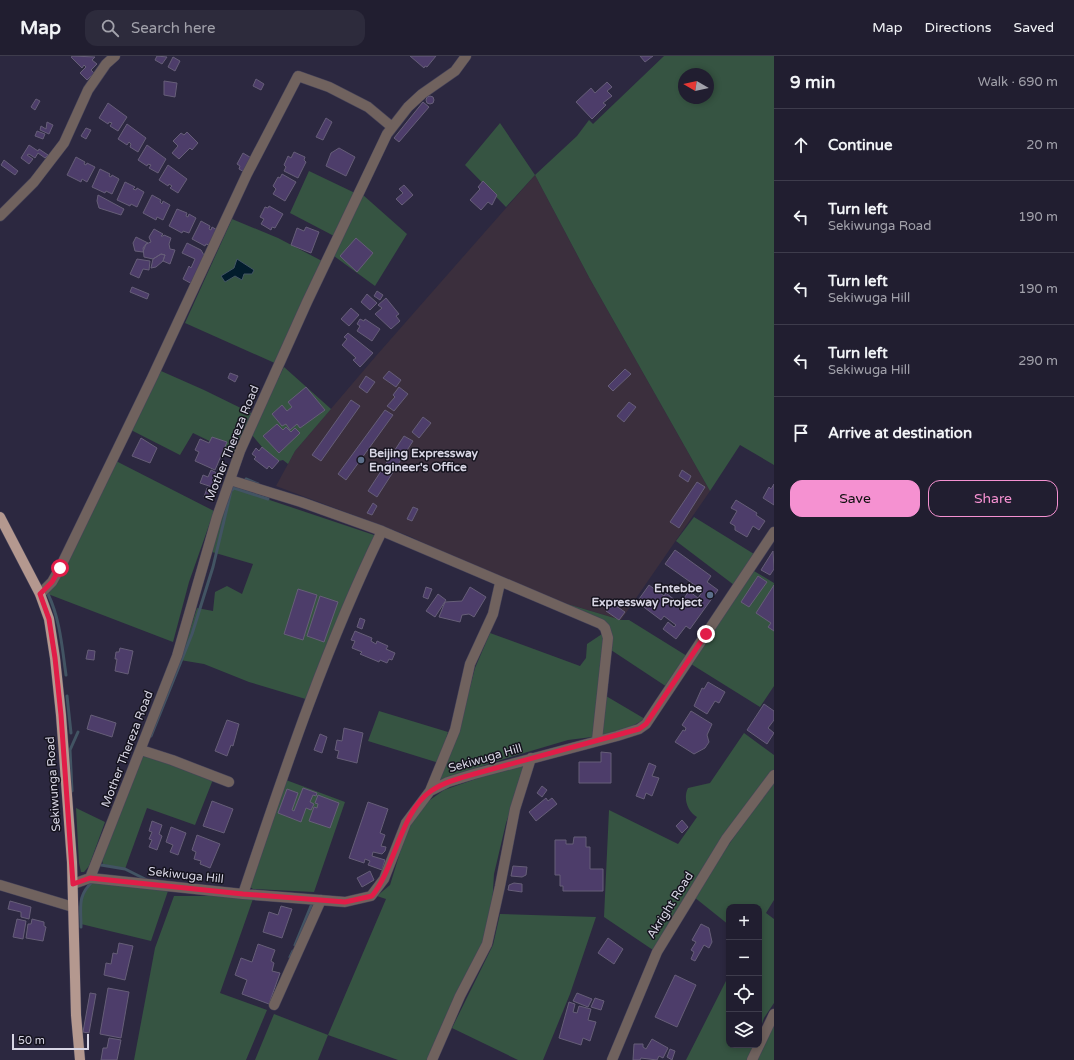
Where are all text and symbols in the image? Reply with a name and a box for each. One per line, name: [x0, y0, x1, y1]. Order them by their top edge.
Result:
search box: [85, 10, 365, 46]
text: Map: [20, 17, 61, 39]
icon: search: [99, 17, 121, 39]
text: Search here: [131, 19, 215, 37]
text: Map: [872, 19, 903, 36]
text: Directions: [925, 19, 992, 36]
text: Saved: [1014, 19, 1054, 36]
north arrow: [678, 68, 714, 104]
text: 9 min: [790, 72, 835, 93]
text: Walk · 690 m: [978, 74, 1058, 90]
icon: ahead: [790, 134, 812, 156]
text: Continue: [828, 136, 892, 154]
text: 20 m: [1026, 137, 1058, 153]
text: Turn left: [828, 200, 888, 218]
icon: left: [790, 206, 812, 228]
text: 190 m: [1018, 209, 1058, 225]
text: Sekiwunga Road: [828, 218, 931, 234]
text: Turn left: [828, 272, 888, 290]
icon: left: [790, 278, 812, 300]
text: 190 m: [1018, 281, 1058, 297]
text: Sekiwuga Hill: [828, 290, 910, 306]
text: Turn left: [828, 344, 888, 362]
icon: left: [790, 350, 812, 372]
text: 290 m: [1018, 353, 1058, 369]
text: Sekiwuga Hill: [828, 362, 910, 378]
street label: Mother Thereza Road: [202, 383, 262, 503]
icon: arrive: [790, 422, 812, 444]
text: Arrive at destination: [828, 424, 972, 442]
place label: Beijing Expressway Engineer's Office: [369, 446, 479, 475]
marker: Beijing Expressway Engineer's Office: [356, 455, 366, 465]
button: Save: [790, 480, 920, 517]
button: Share: [928, 480, 1058, 517]
route start: [51, 559, 69, 577]
place label: Entebbe Expressway Project: [591, 581, 702, 610]
marker: Entebbe Expressway Project: [705, 590, 715, 600]
route end: [697, 625, 715, 643]
street label: Mother Thereza Road: [98, 689, 156, 809]
street label: Sekiwunga Road: [43, 736, 63, 832]
street label: Sekiwuga Hill: [447, 741, 523, 775]
street label: Sekiwuga Hill: [148, 864, 224, 886]
street label: Akright Road: [644, 869, 696, 941]
map controls: [726, 904, 762, 1048]
button: +: [726, 904, 762, 940]
button: −: [726, 940, 762, 976]
button: locate: [726, 976, 762, 1012]
button: layers: [726, 1012, 762, 1048]
scale bar: [12, 1032, 89, 1051]
text: 50 m: [18, 1034, 45, 1047]

